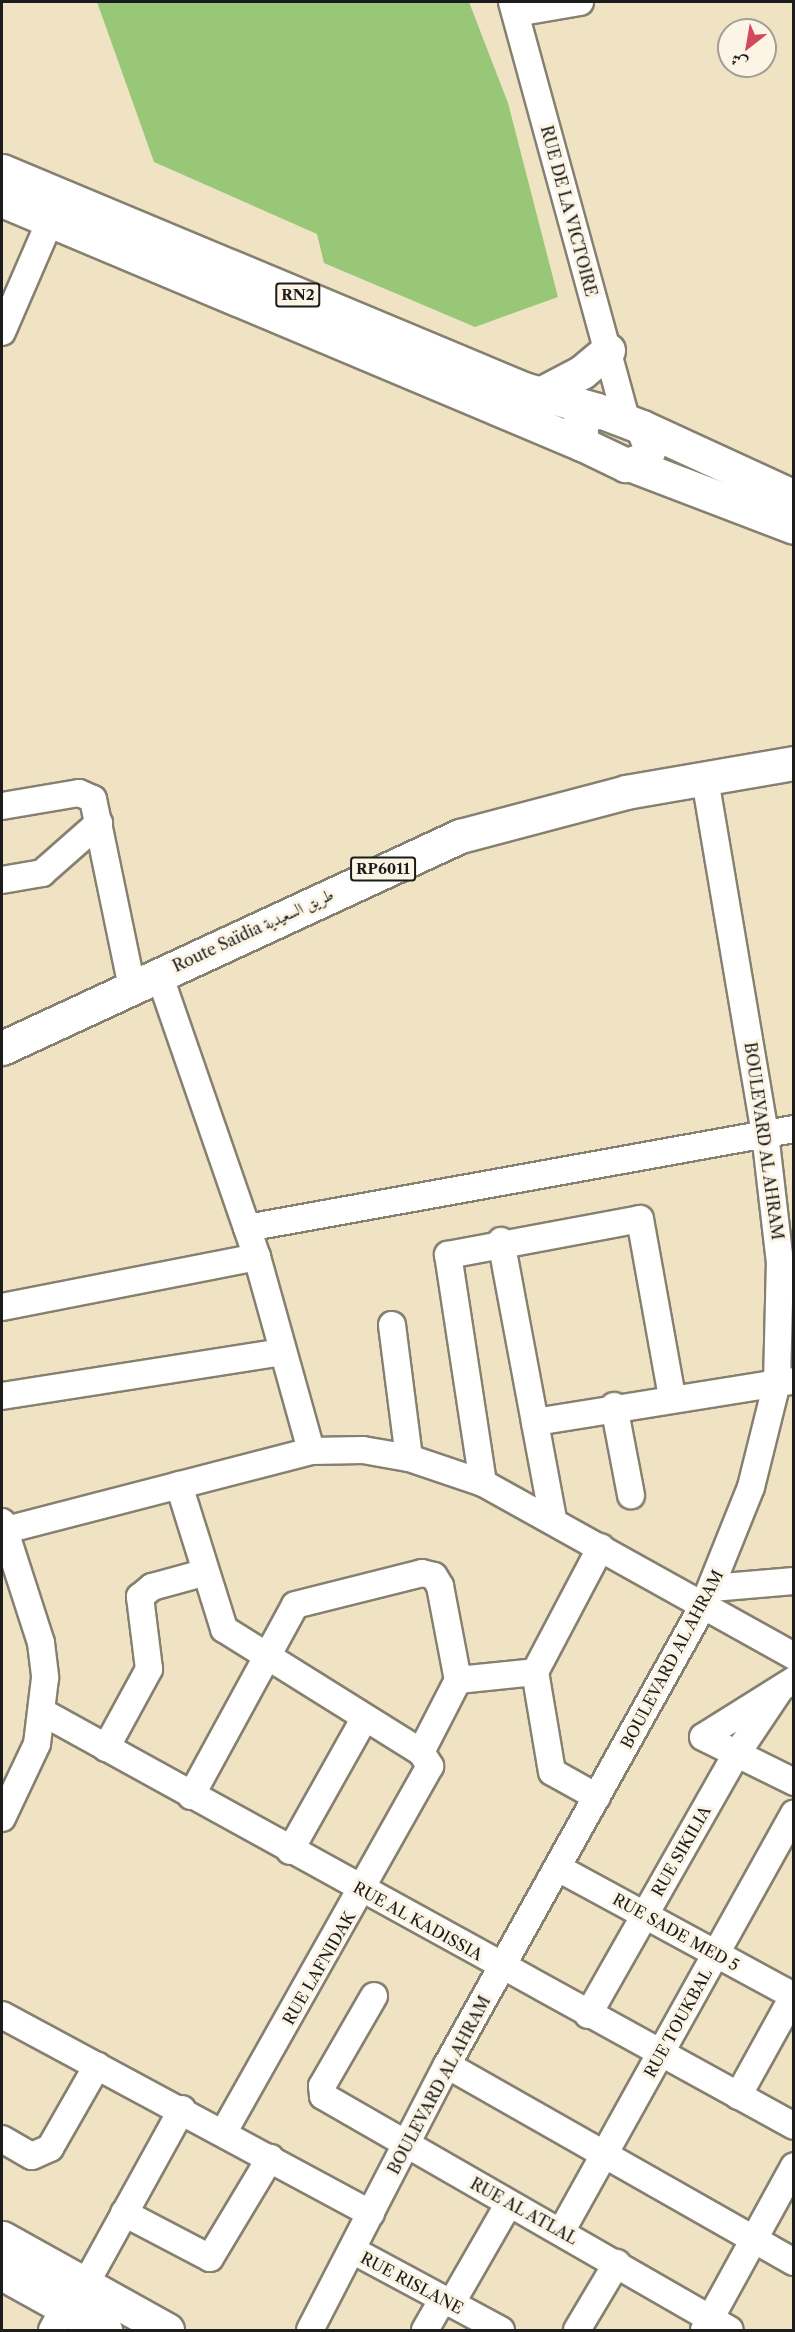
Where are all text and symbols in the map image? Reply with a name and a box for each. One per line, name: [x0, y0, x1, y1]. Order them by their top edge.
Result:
north arrow: [717, 18, 777, 78]
text: ش: [727, 49, 751, 74]
street label: RUE DE LA VICTOIRE: [537, 123, 601, 299]
road number: RN2: [274, 283, 322, 307]
road number: RP6011: [350, 857, 416, 881]
street label: Route Saïdia طريق السعيدية: [169, 884, 337, 976]
street label: BOULEVARD AL AHRAM: [740, 1040, 788, 1242]
street label: BOULEVARD AL AHRAM: [616, 1566, 728, 1752]
street label: RUE SIKILIA: [647, 1802, 715, 1900]
street label: RUE AL KADISSIA: [350, 1877, 486, 1965]
street label: RUE SADE MED 5: [609, 1889, 743, 1975]
street label: RUE LAFNIDAK: [279, 1908, 359, 2028]
street label: RUE TOUKBAL: [640, 1965, 716, 2081]
street label: BOULEVARD AL AHRAM: [383, 1992, 495, 2178]
street label: RUE AL ATLAL: [466, 2173, 582, 2249]
street label: RUE RISLANE: [358, 2248, 466, 2318]

